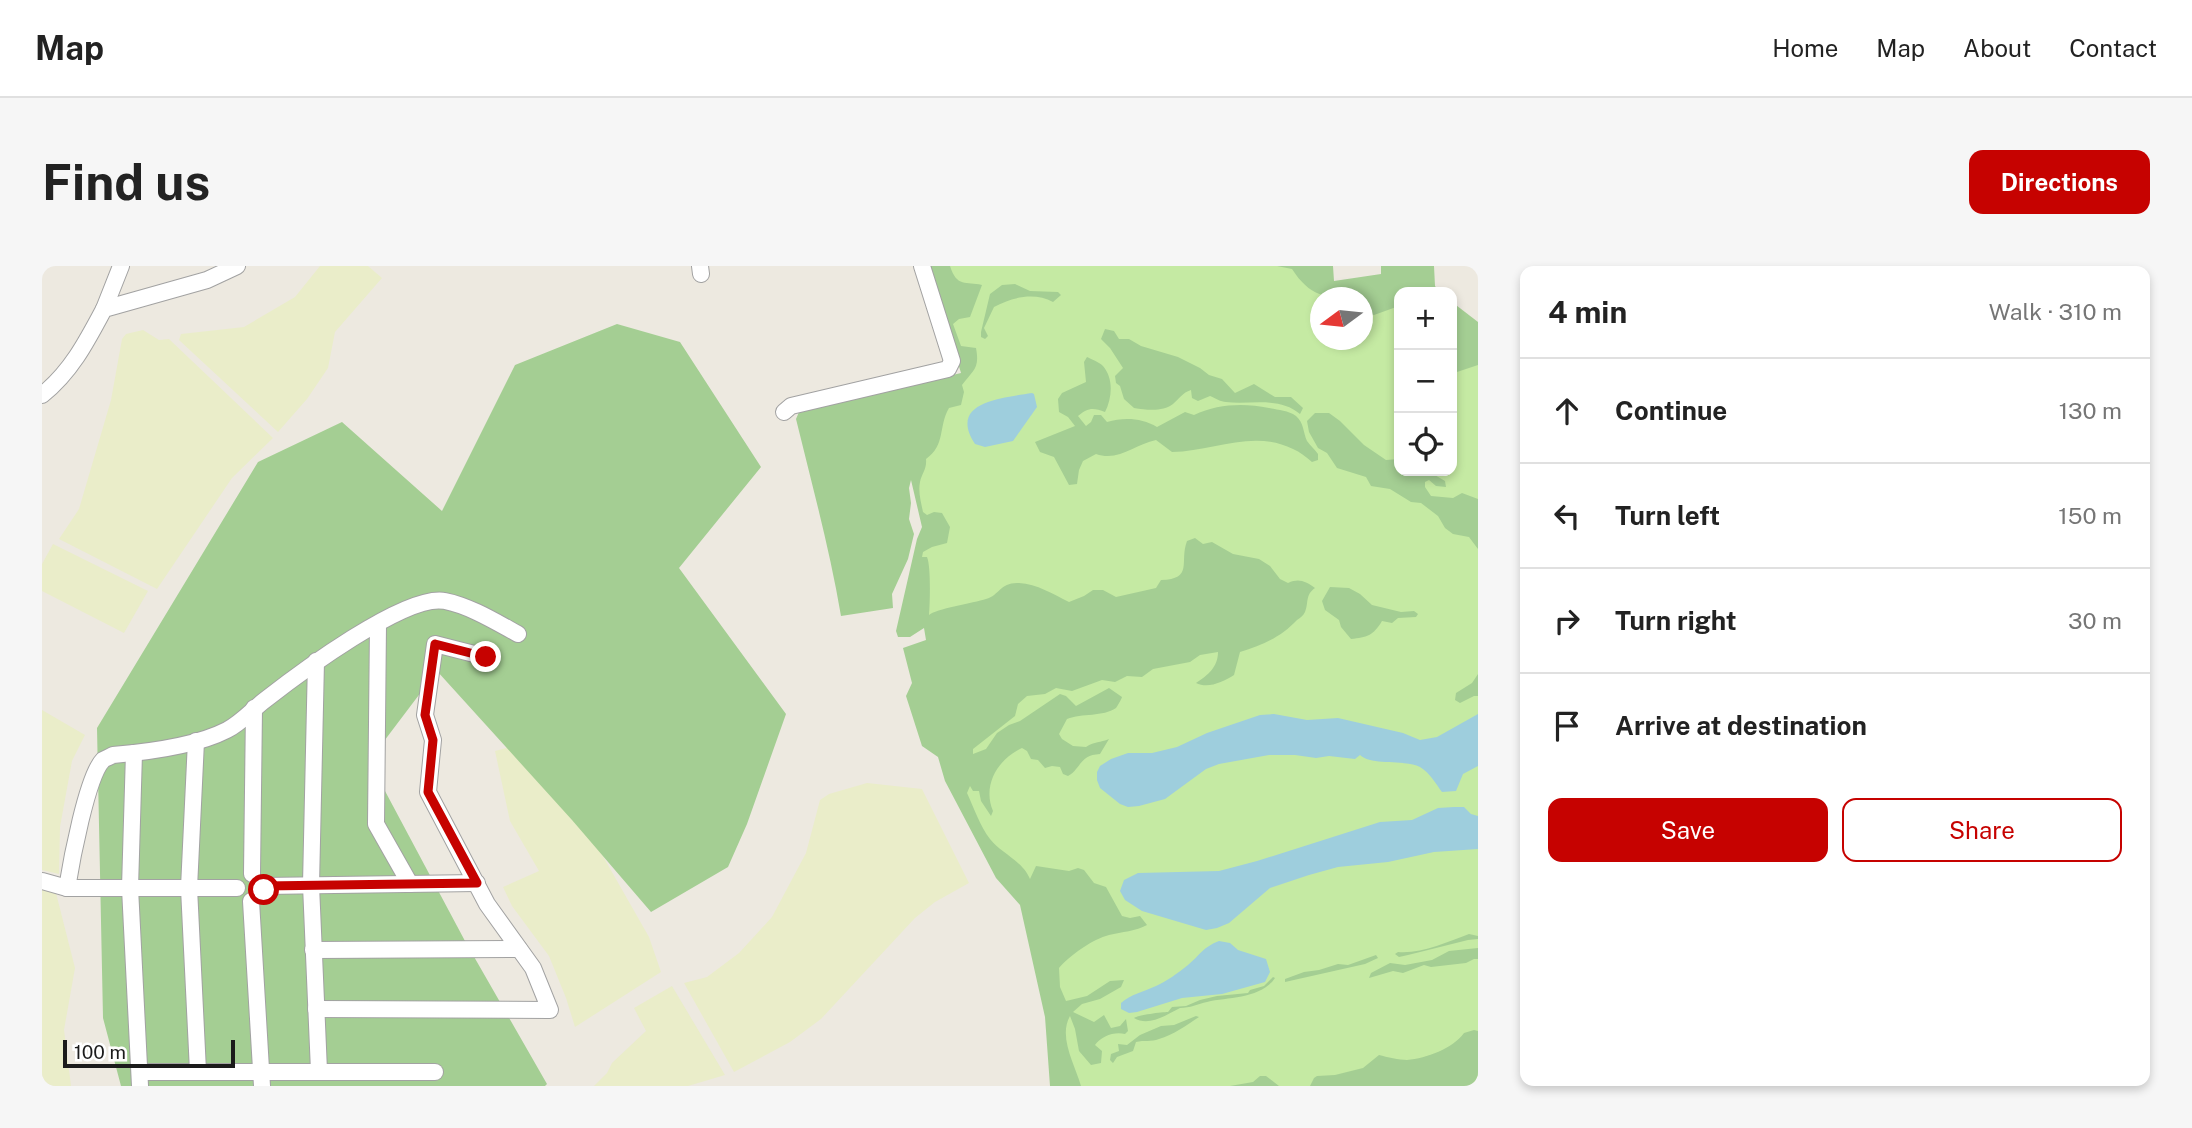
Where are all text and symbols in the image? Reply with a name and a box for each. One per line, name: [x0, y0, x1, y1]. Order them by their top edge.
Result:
text: Map: [35, 29, 104, 67]
text: Home: [1772, 34, 1838, 62]
text: Map: [1876, 34, 1925, 62]
text: About: [1963, 34, 2031, 62]
text: Contact: [2069, 34, 2157, 62]
button: Directions: [1969, 150, 2150, 214]
text: Find us: [42, 153, 210, 211]
north arrow: [1310, 287, 1373, 350]
map controls: [1394, 287, 1457, 476]
button: +: [1394, 287, 1457, 350]
text: 4 min: [1548, 294, 1627, 330]
text: Walk · 310 m: [1989, 298, 2122, 325]
button: −: [1394, 350, 1457, 413]
icon: ahead: [1548, 392, 1586, 430]
text: Continue: [1615, 395, 1727, 426]
text: 130 m: [2059, 397, 2122, 424]
button: locate: [1394, 413, 1457, 476]
icon: left: [1548, 497, 1586, 535]
text: Turn left: [1615, 500, 1720, 531]
text: 150 m: [2058, 502, 2122, 529]
icon: right: [1548, 602, 1586, 640]
text: Turn right: [1615, 605, 1737, 636]
text: 30 m: [2068, 607, 2122, 634]
route end: [470, 641, 501, 672]
icon: arrive: [1548, 707, 1586, 745]
text: Arrive at destination: [1615, 710, 1867, 741]
button: Save: [1548, 798, 1828, 862]
button: Share: [1842, 798, 2122, 862]
route start: [248, 874, 279, 905]
scale bar: [63, 1037, 234, 1069]
text: 100 m: [74, 1041, 126, 1063]

